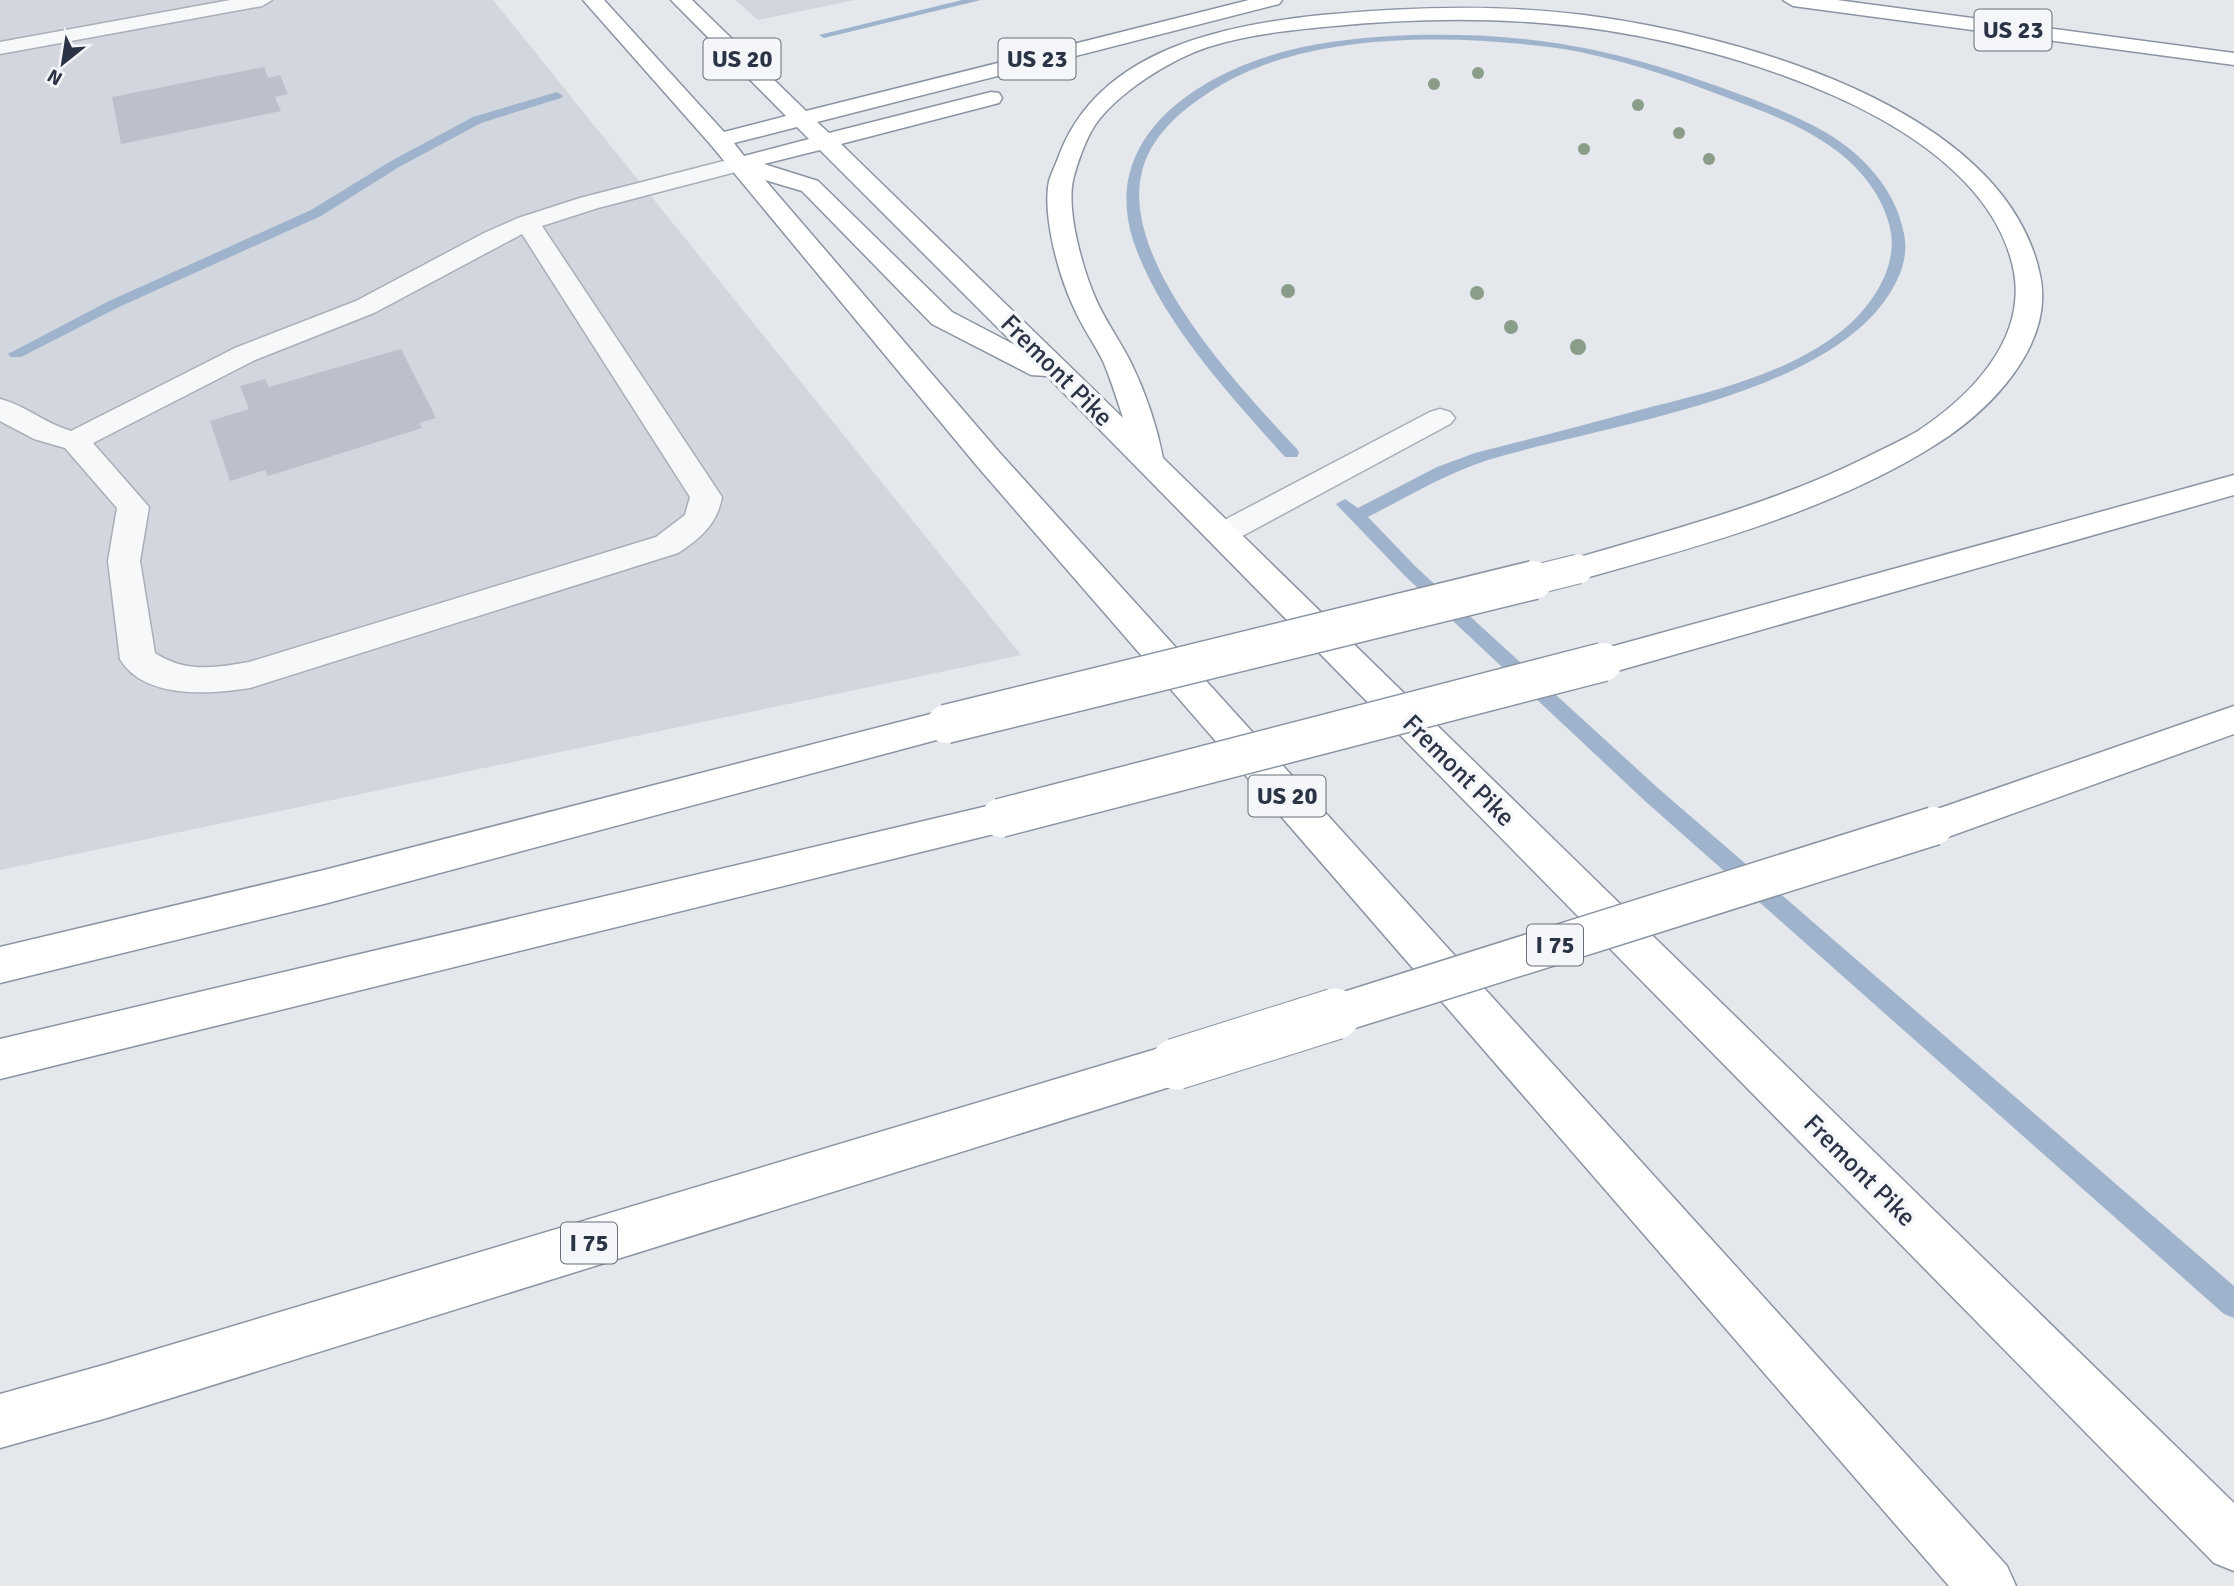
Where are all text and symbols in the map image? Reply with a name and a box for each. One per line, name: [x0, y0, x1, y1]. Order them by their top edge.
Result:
road number: US 23: [1974, 10, 2052, 50]
north arrow: [28, 28, 98, 98]
road number: US 20: [704, 38, 780, 80]
road number: US 23: [998, 38, 1076, 80]
text: N: [43, 63, 67, 91]
street label: Fremont Pike: [993, 308, 1119, 434]
street label: Fremont Pike: [1395, 708, 1521, 834]
road number: US 20: [1248, 776, 1326, 816]
road number: I 75: [1527, 925, 1583, 965]
street label: Fremont Pike: [1796, 1108, 1922, 1234]
road number: I 75: [561, 1223, 617, 1264]

